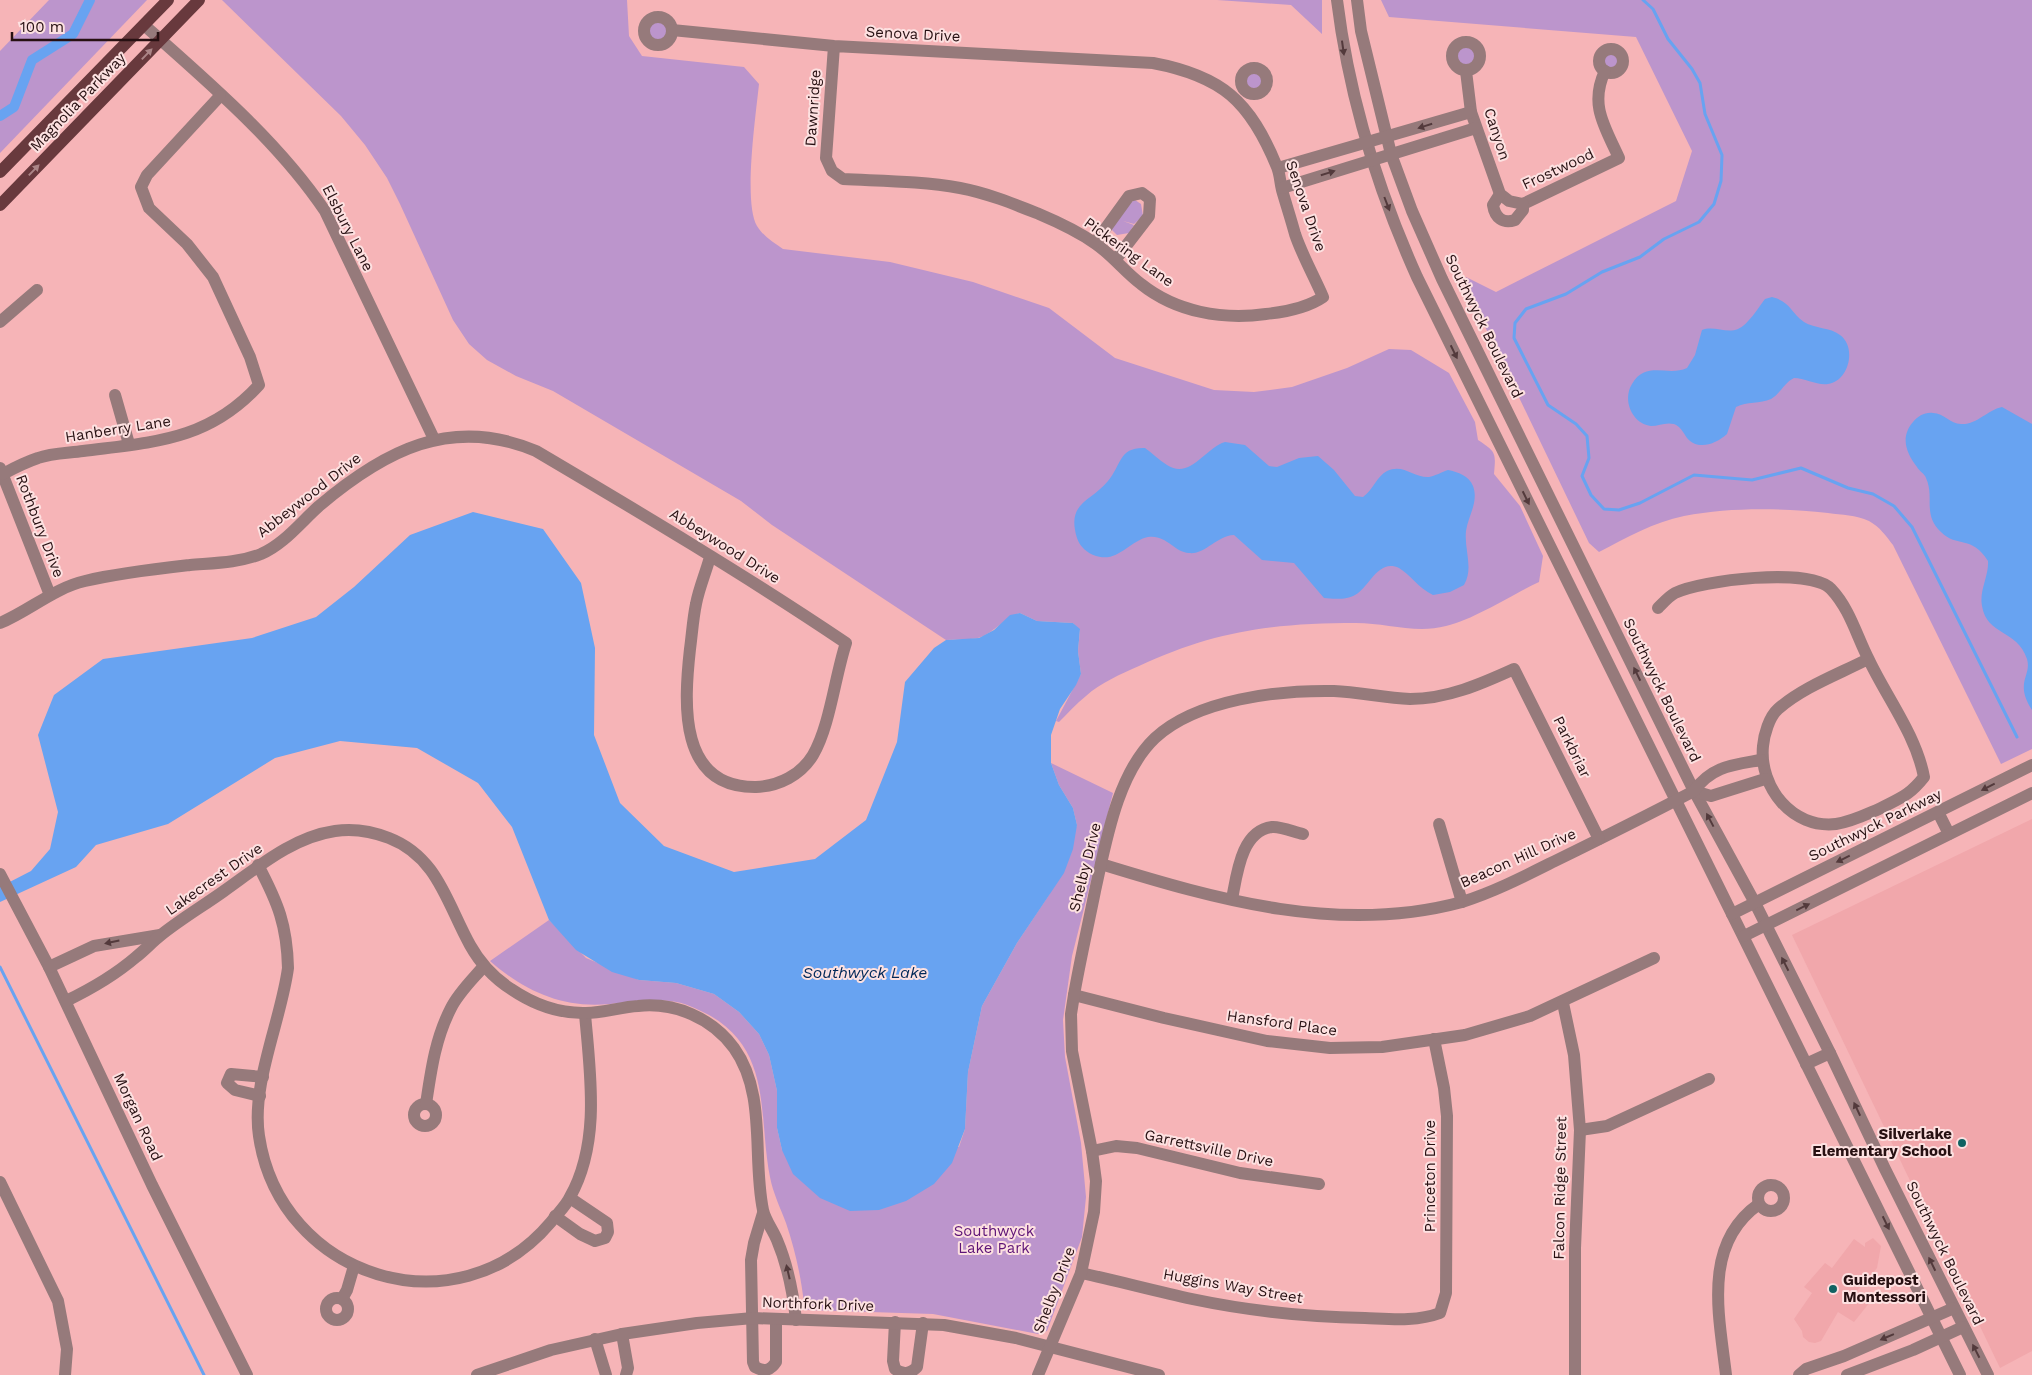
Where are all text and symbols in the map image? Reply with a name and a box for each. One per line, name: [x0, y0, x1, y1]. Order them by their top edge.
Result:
scale bar: [12, 10, 159, 42]
text: 100 m: [20, 18, 64, 36]
street label: Senova Drive: [865, 23, 961, 45]
one-way arrow: [1340, 41, 1348, 57]
one-way arrow: [141, 48, 153, 60]
street label: Magnolia Parkway: [26, 49, 130, 155]
street label: Dawnridge: [801, 69, 825, 147]
street label: Canyon: [1480, 106, 1514, 162]
one-way arrow: [1417, 122, 1432, 130]
street label: Frostwood: [1519, 145, 1597, 193]
street label: Senova Drive: [1282, 158, 1330, 254]
one-way arrow: [28, 165, 40, 177]
one-way arrow: [1321, 169, 1336, 177]
street label: Elsbury Lane: [318, 182, 378, 274]
one-way arrow: [1384, 197, 1392, 212]
street label: Pickering Lane: [1081, 213, 1177, 291]
street label: Southwyck Boulevard: [1441, 251, 1527, 401]
one-way arrow: [1451, 345, 1459, 359]
street label: Hanberry Lane: [64, 412, 172, 446]
street label: Abbeywood Drive: [253, 449, 365, 541]
street label: Rothbury Drive: [12, 472, 68, 580]
one-way arrow: [1522, 491, 1530, 505]
street label: Abbeywood Drive: [666, 505, 784, 587]
street label: Southwyck Boulevard: [1619, 615, 1705, 765]
one-way arrow: [1633, 667, 1641, 682]
street label: Parkbriar: [1549, 713, 1595, 781]
one-way arrow: [1981, 783, 1996, 791]
street label: Southwyck Parkway: [1806, 785, 1945, 865]
one-way arrow: [1706, 812, 1714, 827]
street label: Shelby Drive: [1065, 821, 1105, 913]
street label: Beacon Hill Drive: [1457, 824, 1579, 892]
street label: Lakecrest Drive: [162, 839, 266, 919]
one-way arrow: [1836, 855, 1850, 863]
one-way arrow: [1796, 903, 1810, 911]
one-way arrow: [104, 939, 120, 947]
one-way arrow: [1781, 956, 1789, 971]
water label: Southwyck Lake: [803, 963, 927, 982]
street label: Hansford Place: [1226, 1006, 1338, 1040]
street label: Morgan Road: [110, 1070, 166, 1164]
one-way arrow: [1852, 1102, 1861, 1117]
street label: Falcon Ridge Street: [1550, 1115, 1570, 1260]
street label: Princeton Drive: [1421, 1120, 1439, 1232]
place label: Silverlake Elementary School: [1812, 1125, 1952, 1160]
street label: Garrettsville Drive: [1143, 1126, 1275, 1170]
marker: Silverlake Elementary School: [1956, 1137, 1968, 1149]
street label: Southwyck Boulevard: [1902, 1178, 1988, 1328]
one-way arrow: [1882, 1216, 1890, 1230]
park label: Southwyck Lake Park: [954, 1222, 1035, 1257]
street label: Shelby Drive: [1029, 1244, 1079, 1336]
one-way arrow: [1928, 1257, 1936, 1271]
one-way arrow: [784, 1264, 792, 1279]
street label: Huggins Way Street: [1162, 1265, 1305, 1307]
place label: Guidepost Montessori: [1843, 1271, 1926, 1306]
marker: Guidepost Montessori: [1827, 1283, 1839, 1295]
street label: Northfork Drive: [762, 1293, 874, 1315]
one-way arrow: [1880, 1334, 1895, 1342]
one-way arrow: [1971, 1344, 1979, 1358]

